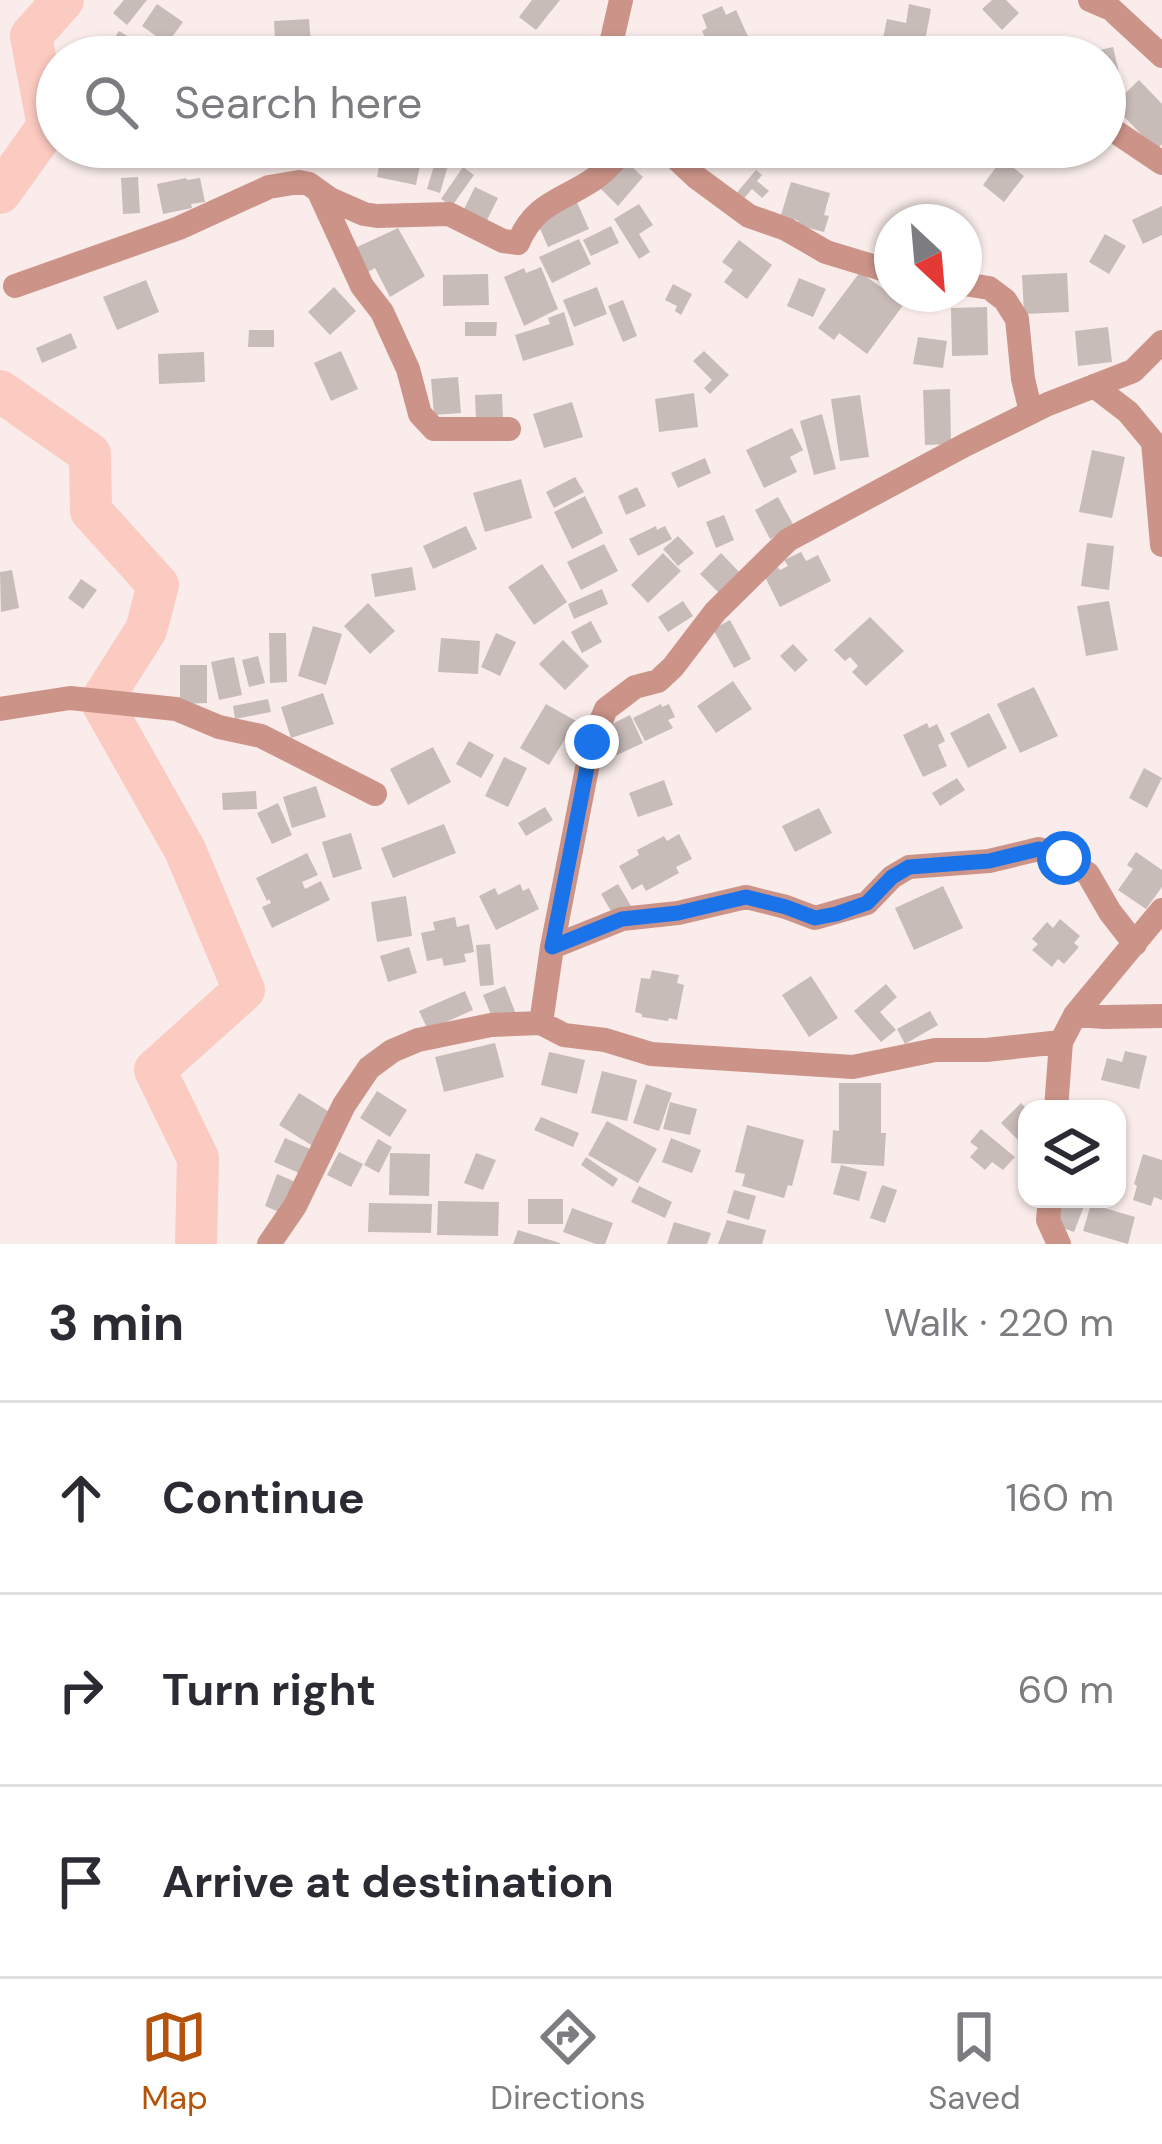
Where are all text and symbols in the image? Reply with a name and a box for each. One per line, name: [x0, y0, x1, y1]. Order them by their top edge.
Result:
search box: [36, 36, 1126, 168]
icon: search: [78, 69, 144, 135]
text: Search here: [174, 73, 422, 132]
north arrow: [874, 204, 982, 312]
route end: [565, 715, 619, 769]
route start: [1037, 831, 1091, 885]
map controls: [1018, 1100, 1126, 1208]
button: layers: [1018, 1100, 1126, 1208]
text: 3 min: [48, 1289, 184, 1356]
text: Walk · 220 m: [884, 1297, 1114, 1348]
icon: ahead: [48, 1465, 114, 1531]
text: Continue: [162, 1468, 365, 1527]
text: 160 m: [1006, 1472, 1114, 1523]
icon: right: [48, 1657, 114, 1723]
text: Turn right: [162, 1660, 376, 1719]
text: 60 m: [1018, 1664, 1114, 1715]
icon: arrive: [48, 1849, 114, 1915]
text: Arrive at destination: [162, 1852, 614, 1911]
tab: Map: [141, 2004, 208, 2119]
tab: Directions: [490, 2004, 646, 2119]
tab: Saved: [928, 2004, 1021, 2119]

